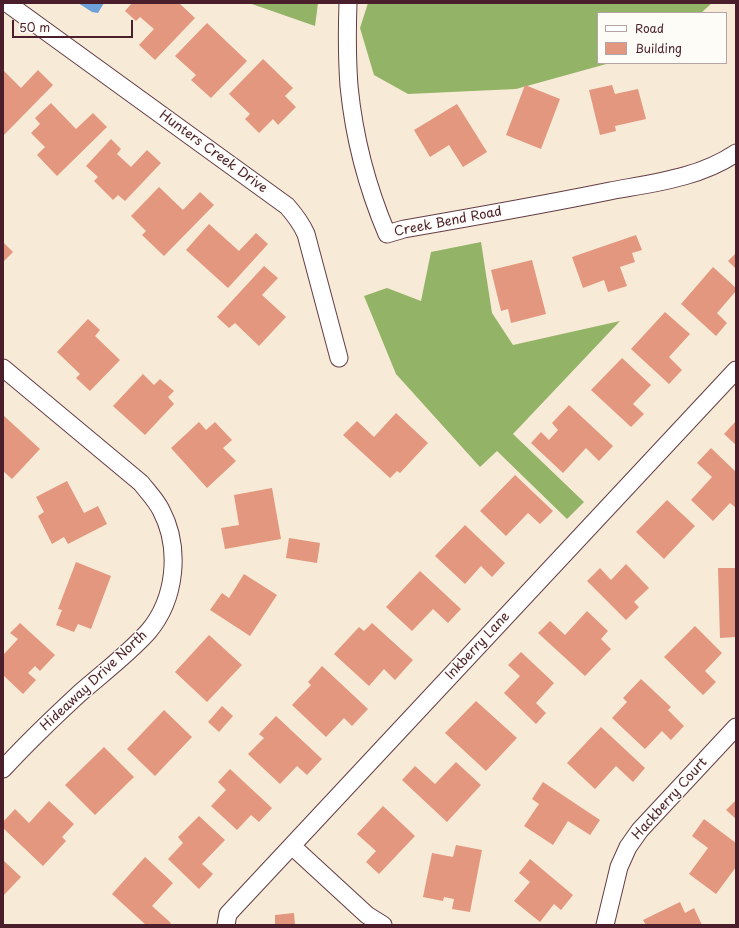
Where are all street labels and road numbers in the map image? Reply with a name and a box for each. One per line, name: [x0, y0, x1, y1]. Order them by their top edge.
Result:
street label: Hunters Creek Drive: [156, 108, 270, 196]
street label: Creek Bend Road: [393, 204, 503, 240]
street label: Inkberry Lane: [443, 609, 513, 683]
street label: Hideaway Drive North: [38, 628, 150, 734]
street label: Hackberry Court: [629, 755, 711, 843]

